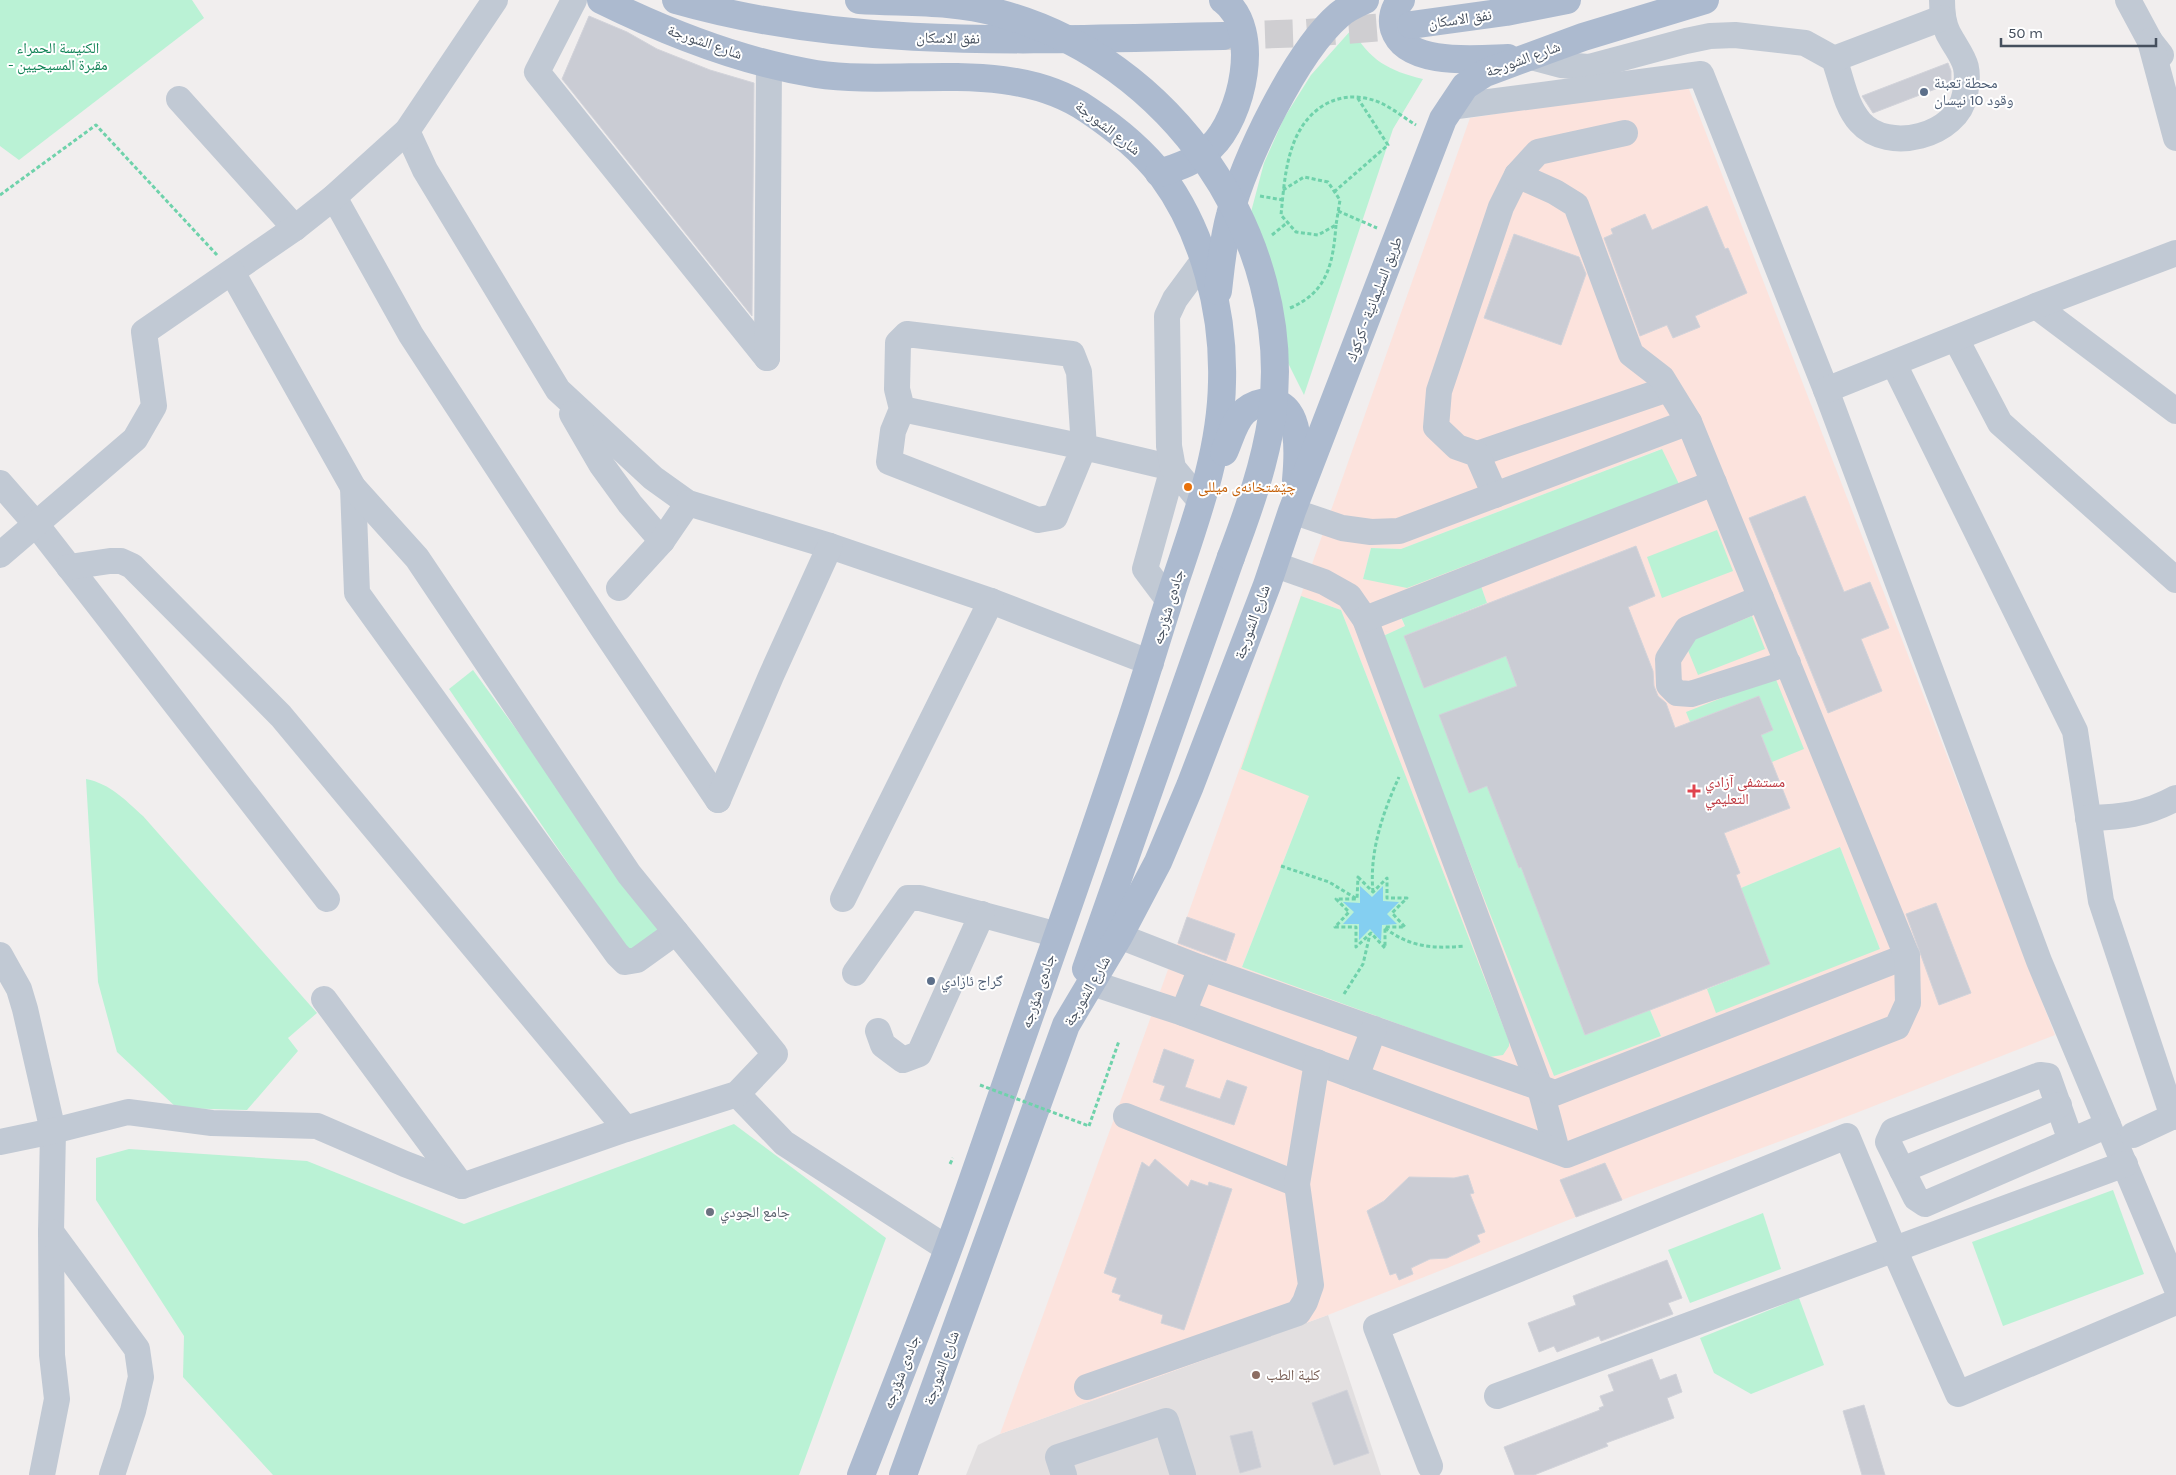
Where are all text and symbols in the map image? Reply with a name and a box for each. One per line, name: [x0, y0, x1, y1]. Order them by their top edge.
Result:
street label: نفق الاسكان: [1427, 6, 1493, 33]
scale bar: [2001, 15, 2156, 47]
street label: شارع الشورجة: [665, 21, 745, 64]
text: 50 m: [2008, 24, 2043, 42]
street label: نفق الاسكان: [916, 28, 980, 49]
street label: شارع الشورجة: [1483, 37, 1563, 82]
park label: الكنيسة الحمراء - مقبرة المسيحيين: [8, 39, 108, 75]
place label: محطة تعبئة وقود 10 نيسان: [1934, 74, 2014, 110]
marker: محطة تعبئة وقود 10 نيسان: [1918, 86, 1930, 98]
street label: شارع الشورجة: [1071, 97, 1144, 160]
street label: طريق السليمانية - كركوك: [1342, 234, 1407, 364]
place label: چێشتخانەی میللی: [1198, 478, 1296, 497]
marker: چێشتخانەی میللی: [1182, 481, 1194, 493]
street label: جادەی شۆرجە: [1148, 567, 1189, 647]
street label: شارع الشورجة: [1230, 582, 1275, 662]
place label: مستشفى آزادي التعليمي: [1705, 773, 1785, 811]
marker: مستشفى آزادي التعليمي: [1687, 784, 1701, 798]
street label: جادەی شۆرجە: [1017, 951, 1060, 1031]
street label: شارع الشورجة: [1060, 953, 1115, 1030]
place label: گراج ئازادي: [941, 972, 1003, 993]
marker: گراج ئازادي: [925, 975, 937, 987]
place label: جامع الجودي: [720, 1203, 791, 1224]
marker: جامع الجودي: [704, 1206, 716, 1218]
street label: شارع الشورجة: [919, 1328, 964, 1408]
street label: جادەی شۆرجە: [879, 1332, 924, 1412]
place label: كلية الطب: [1266, 1366, 1320, 1384]
marker: كلية الطب: [1250, 1369, 1262, 1381]

